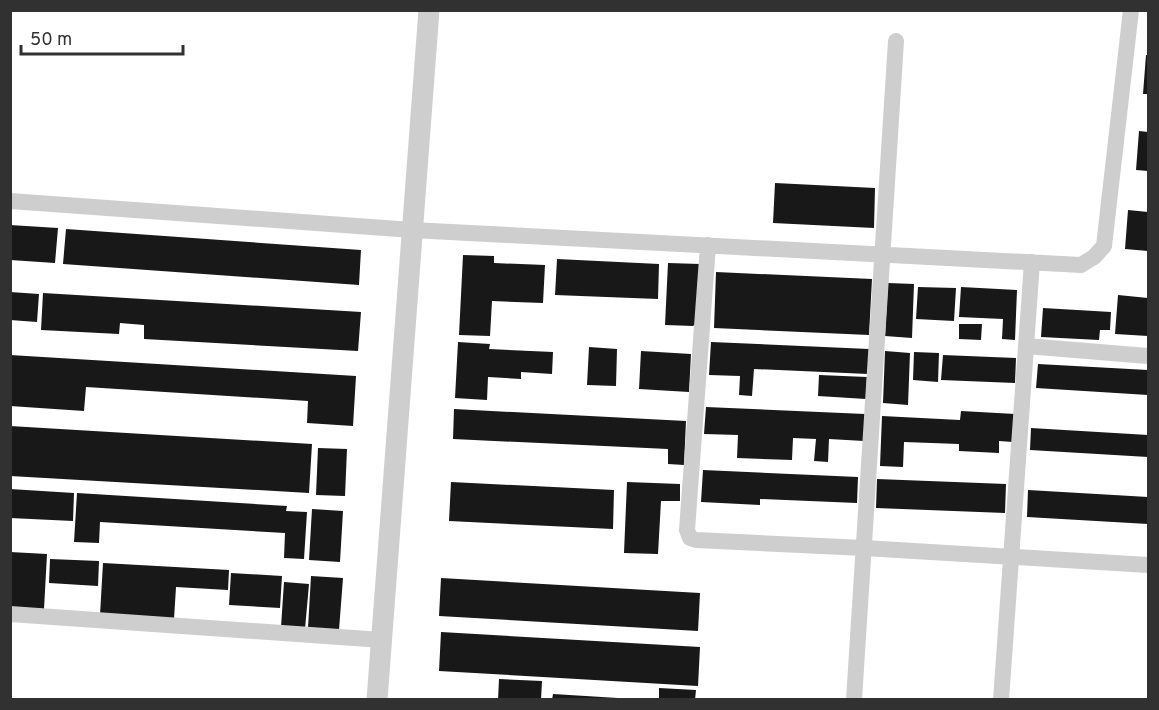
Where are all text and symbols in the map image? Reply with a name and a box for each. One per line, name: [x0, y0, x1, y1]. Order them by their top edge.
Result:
scale bar: [21, 18, 183, 56]
text: 50 m: [30, 29, 72, 52]

